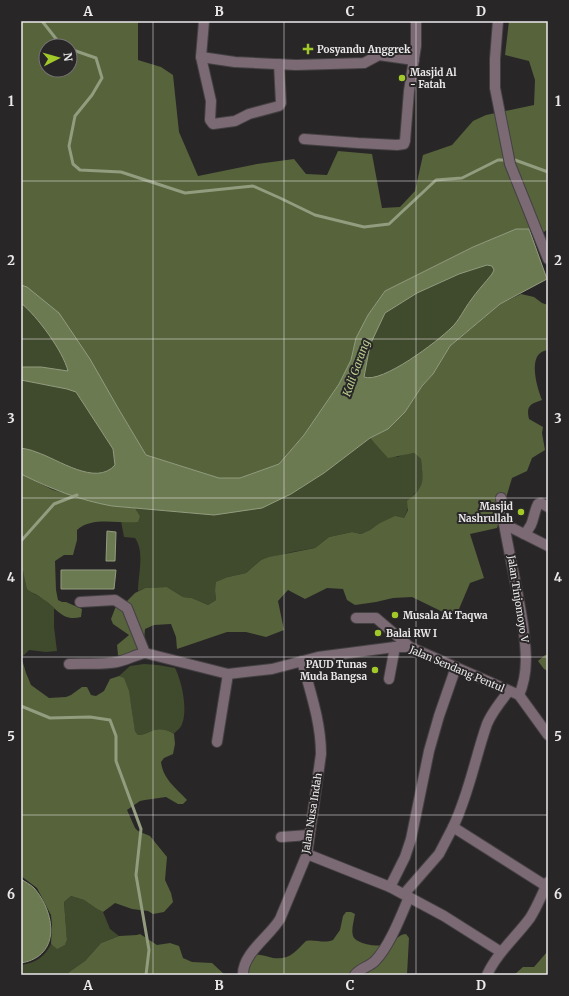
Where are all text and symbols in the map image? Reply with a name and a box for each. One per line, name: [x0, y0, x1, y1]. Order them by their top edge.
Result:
text: A: [82, 3, 93, 20]
text: B: [214, 3, 224, 20]
text: C: [346, 3, 355, 20]
text: D: [476, 3, 486, 20]
north arrow: [38, 38, 78, 78]
marker: Posyandu Anggrek: [302, 43, 314, 55]
place label: Posyandu Anggrek: [317, 43, 411, 56]
text: N: [61, 52, 75, 62]
place label: Masjid Al - Fatah: [410, 66, 457, 91]
marker: Masjid Al - Fatah: [397, 73, 407, 83]
text: 1: [8, 93, 14, 110]
text: 1: [555, 93, 561, 110]
text: 2: [7, 252, 15, 269]
text: 2: [554, 252, 562, 269]
water label: Kali Garang: [339, 338, 373, 399]
text: 3: [7, 410, 15, 427]
text: 3: [554, 410, 562, 427]
place label: Masjid Nashrullah: [458, 500, 513, 525]
marker: Masjid Nashrullah: [516, 507, 526, 517]
street label: Jalan Tinjomoyo V: [505, 554, 531, 644]
text: 4: [7, 569, 16, 586]
text: 4: [554, 569, 563, 586]
place label: Musala At Taqwa: [403, 609, 488, 622]
marker: Musala At Taqwa: [390, 610, 400, 620]
place label: Balai RW I: [386, 627, 437, 640]
marker: Balai RW I: [373, 628, 383, 638]
street label: Jalan Sendang Pentul: [407, 643, 506, 695]
place label: PAUD Tunas Muda Bangsa: [300, 658, 367, 683]
marker: PAUD Tunas Muda Bangsa: [370, 665, 380, 675]
text: 5: [7, 728, 15, 745]
text: 5: [554, 728, 562, 745]
street label: Jalan Nusa Indah: [299, 772, 325, 855]
text: 6: [7, 886, 15, 903]
text: 6: [554, 886, 562, 903]
text: A: [82, 977, 93, 994]
text: B: [214, 977, 224, 994]
text: C: [346, 977, 355, 994]
text: D: [476, 977, 486, 994]

